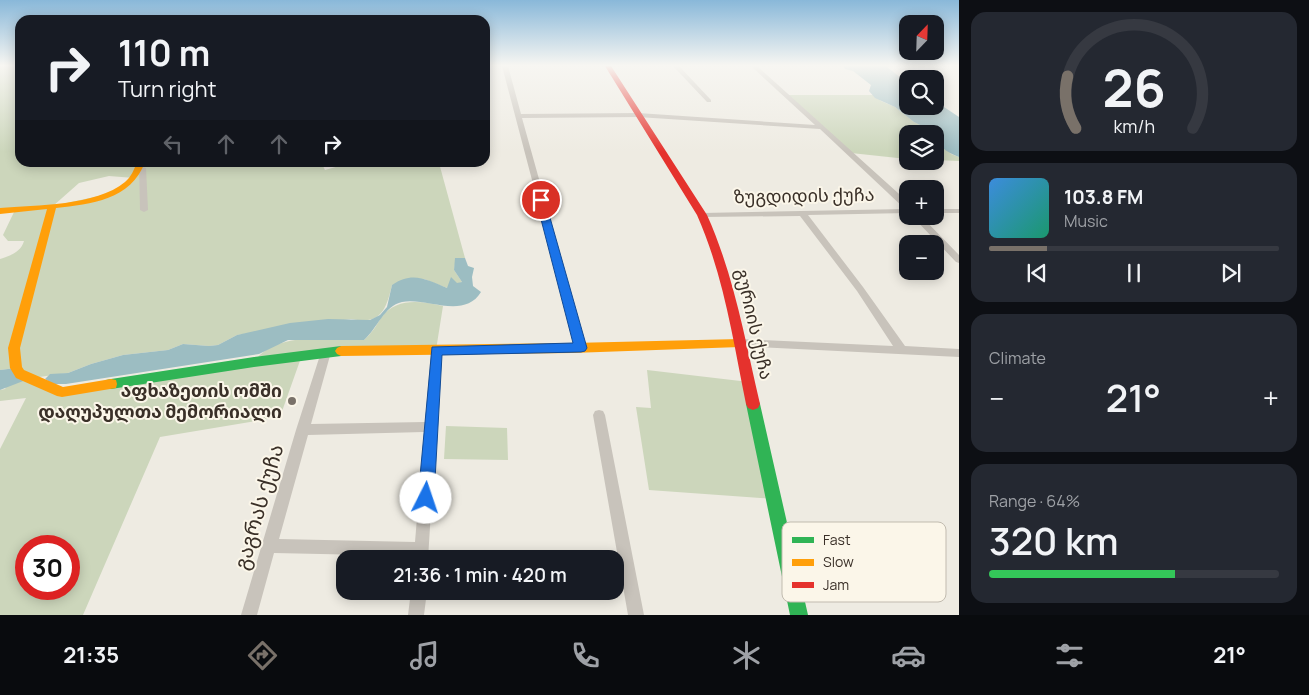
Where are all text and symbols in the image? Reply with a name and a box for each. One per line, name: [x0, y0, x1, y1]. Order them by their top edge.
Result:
north arrow: [899, 15, 944, 60]
map controls: [899, 15, 944, 280]
text: 110 m: [118, 29, 210, 77]
icon: right: [35, 35, 100, 100]
text: 26: [1102, 52, 1166, 123]
button: search: [899, 70, 944, 115]
text: Turn right: [118, 74, 216, 104]
text: km/h: [1113, 114, 1155, 138]
button: layers: [899, 125, 944, 170]
icon: left: [159, 130, 187, 158]
icon: ahead: [212, 130, 240, 158]
icon: ahead: [265, 130, 293, 158]
icon: right: [318, 130, 346, 158]
pin: [520, 179, 562, 221]
button: +: [899, 180, 944, 225]
street label: ზუგდიდის ქუჩა: [733, 182, 875, 208]
text: 103.8 FM: [1064, 184, 1143, 210]
icon: arrive: [527, 186, 555, 214]
text: Music: [1064, 210, 1108, 232]
button: −: [899, 235, 944, 280]
icon: previous: [1023, 259, 1051, 287]
icon: pause: [1120, 259, 1148, 287]
icon: next: [1217, 259, 1245, 287]
street label: გურიის ქუჩა: [731, 266, 779, 382]
text: Climate: [989, 347, 1046, 369]
text: 21°: [1106, 371, 1161, 423]
place label: აფხაზეთის ომში დაღუპულთა მემორიალი: [38, 378, 282, 423]
text: −: [989, 379, 1004, 417]
text: +: [1263, 379, 1279, 417]
marker: აფხაზეთის ომში დაღუპულთა მემორიალი: [286, 395, 298, 407]
street label: გაგრას ქუჩა: [227, 441, 289, 573]
position arrow: [399, 471, 451, 523]
text: Range · 64%: [989, 490, 1080, 512]
text: 320 km: [989, 514, 1118, 566]
legend: [782, 522, 946, 602]
text: Fast: [823, 530, 851, 549]
speed limit sign: 30: [15, 535, 80, 600]
text: Slow: [823, 552, 854, 571]
text: 21:36 · 1 min · 420 m: [393, 562, 567, 588]
text: Jam: [823, 575, 849, 594]
icon: directions: [245, 638, 280, 673]
icon: music: [407, 638, 442, 673]
icon: phone: [568, 638, 603, 673]
icon: climate: [729, 638, 764, 673]
icon: car: [891, 638, 926, 673]
icon: filters: [1052, 638, 1087, 673]
text: 21:35: [63, 640, 119, 670]
text: 21°: [1213, 640, 1246, 670]

